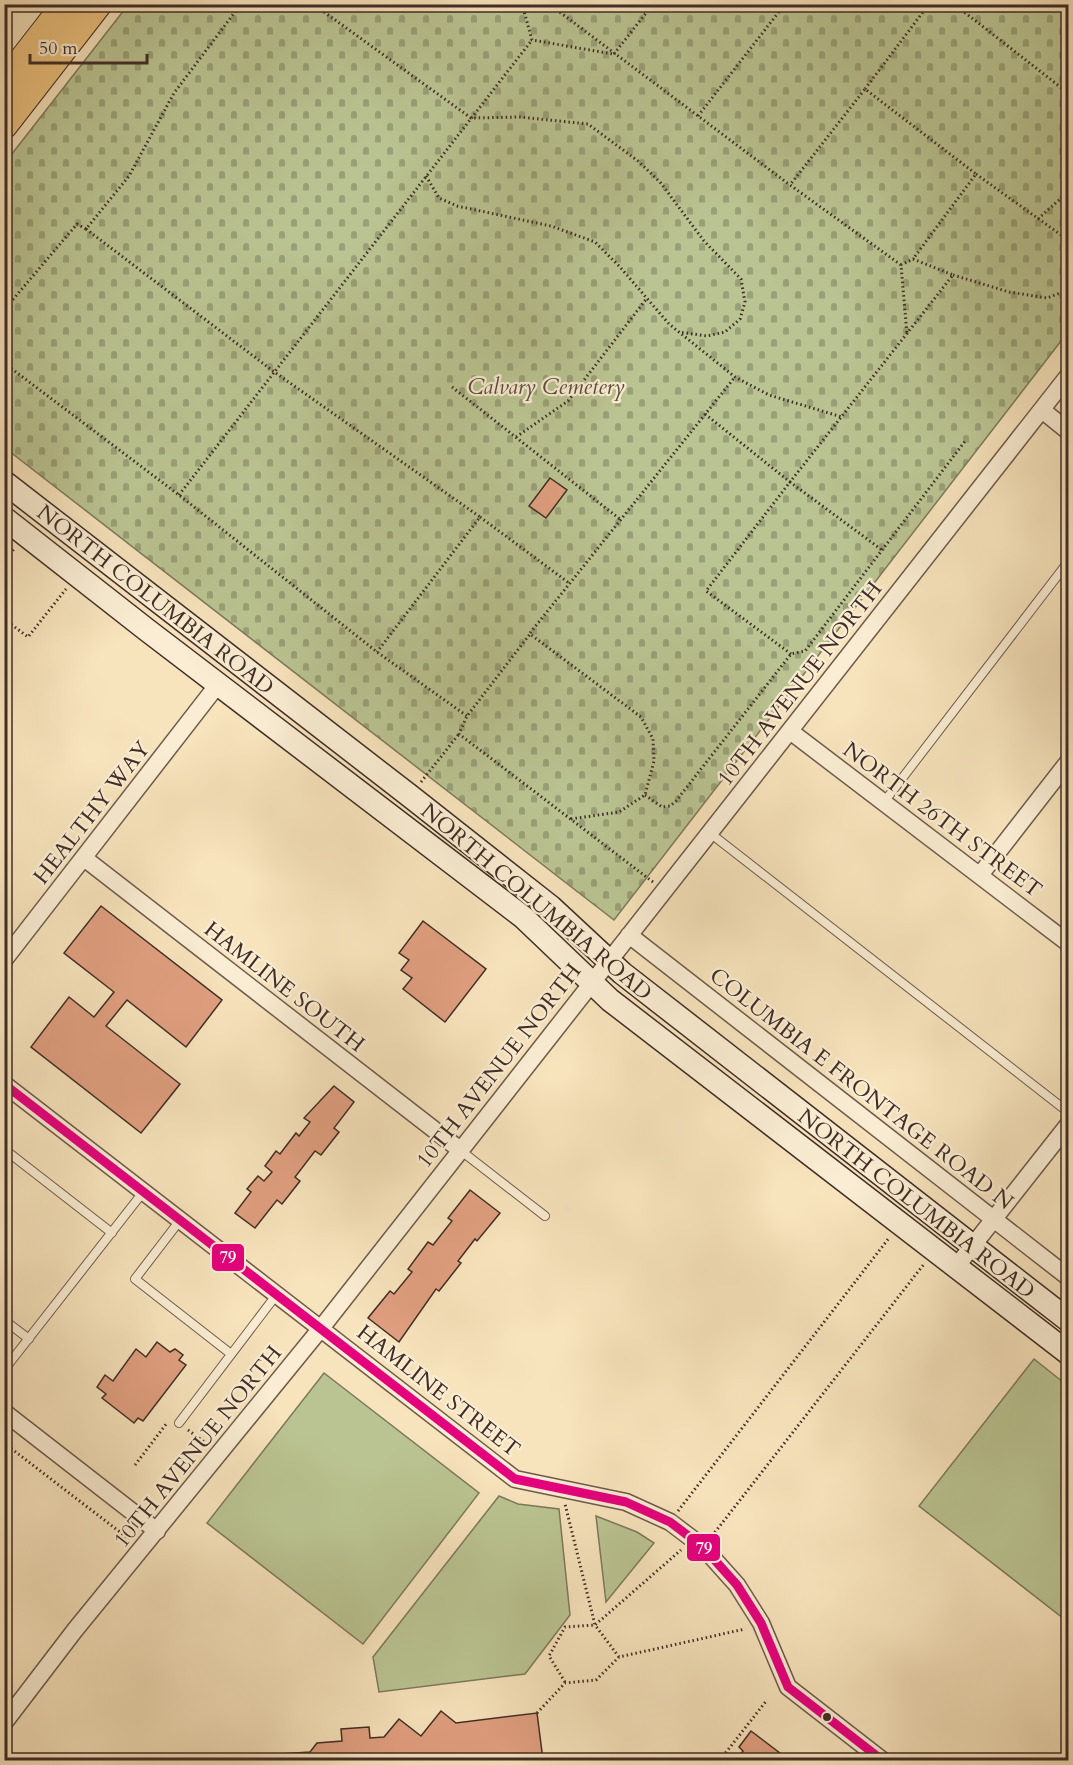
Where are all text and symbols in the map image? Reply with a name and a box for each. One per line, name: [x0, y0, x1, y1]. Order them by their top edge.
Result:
scale bar: [30, 27, 147, 65]
text: 50 m: [39, 36, 78, 61]
park label: Calvary Cemetery: [467, 372, 625, 402]
street label: NORTH COLUMBIA ROAD: [31, 498, 280, 702]
street label: 10TH AVENUE NORTH: [710, 575, 889, 792]
street label: HEALTHY WAY: [26, 734, 158, 890]
street label: NORTH 26TH STREET: [837, 735, 1048, 905]
street label: NORTH COLUMBIA ROAD: [414, 796, 658, 1007]
street label: HAMLINE SOUTH: [198, 915, 371, 1059]
street label: 10TH AVENUE NORTH: [409, 957, 588, 1174]
street label: COLUMBIA E FRONTAGE ROAD N: [703, 961, 1020, 1217]
street label: NORTH COLUMBIA ROAD: [792, 1102, 1041, 1306]
line badge: 79: [211, 1243, 245, 1272]
text: 79: [220, 1247, 236, 1269]
street label: HAMLINE STREET: [351, 1318, 526, 1464]
street label: 10TH AVENUE NORTH: [107, 1339, 289, 1554]
line badge: 79: [686, 1533, 721, 1562]
text: 79: [696, 1538, 712, 1560]
unlabelled marker: [821, 1711, 833, 1723]

